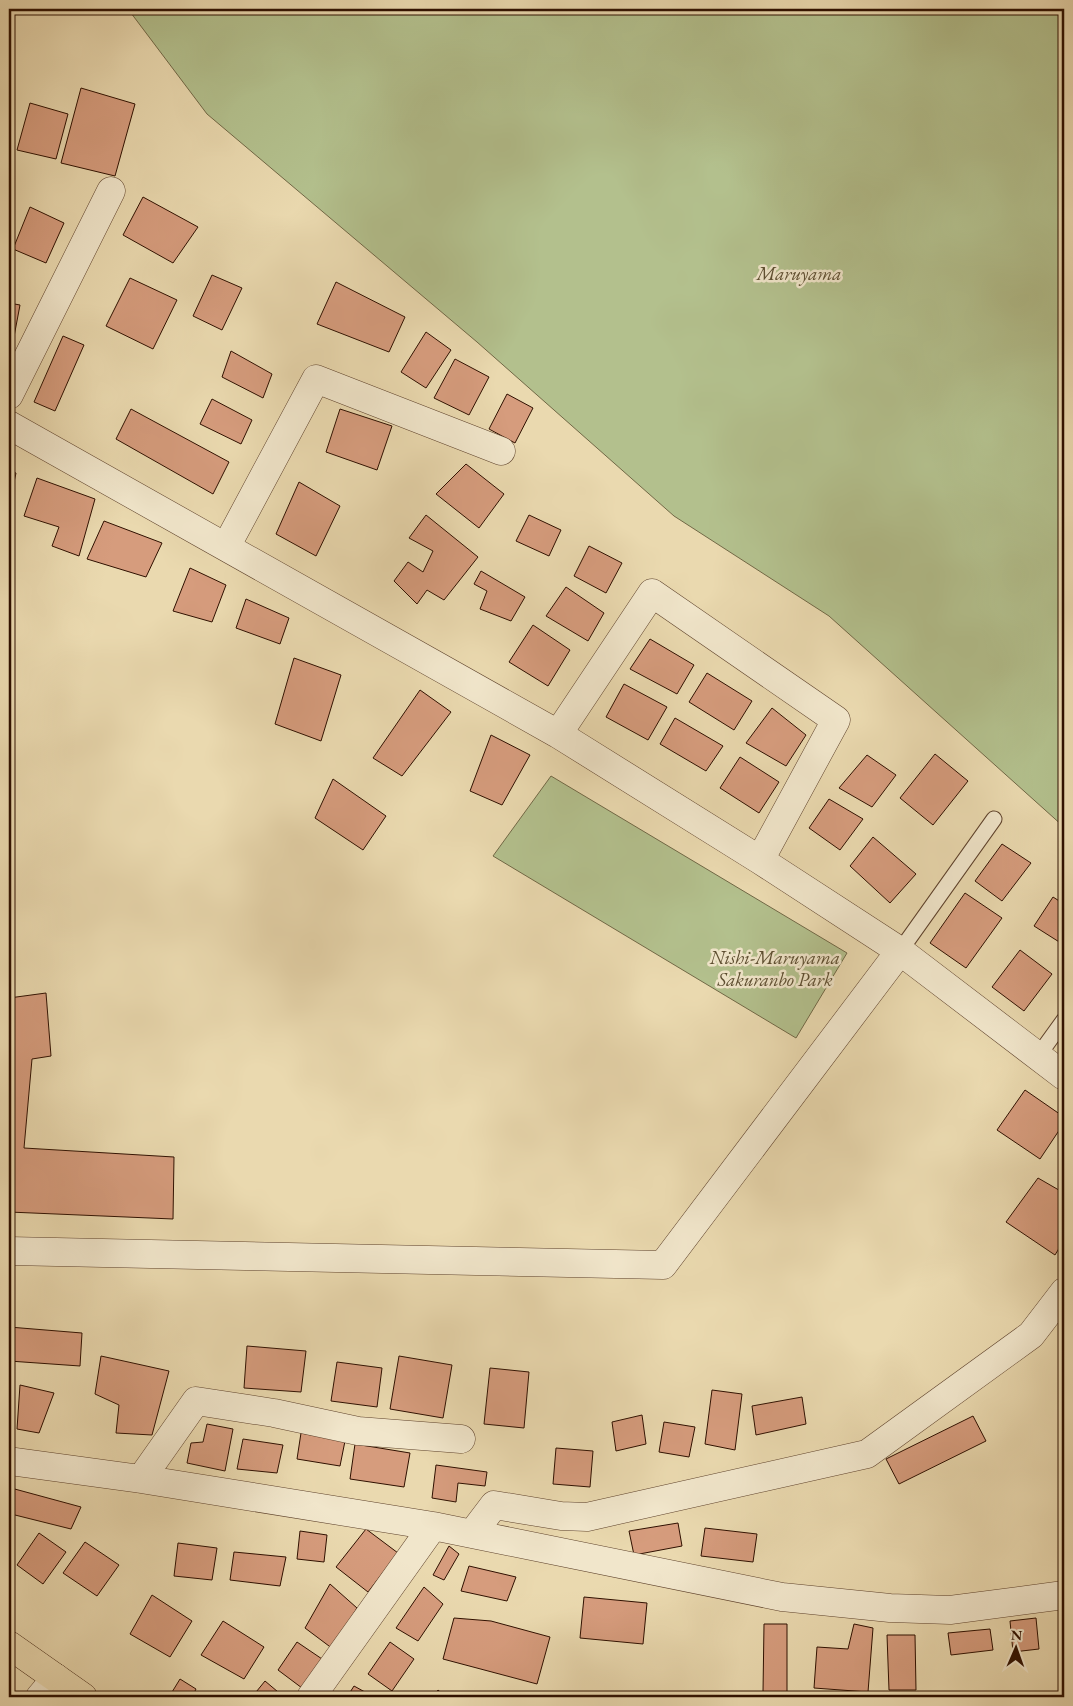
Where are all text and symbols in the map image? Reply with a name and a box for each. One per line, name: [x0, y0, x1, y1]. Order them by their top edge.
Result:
park label: Maruyama: [755, 261, 842, 286]
park label: Nishi-Maruyama Sakuranbo Park: [709, 945, 840, 992]
north arrow: [990, 1624, 1040, 1674]
text: N: [1010, 1626, 1023, 1644]

